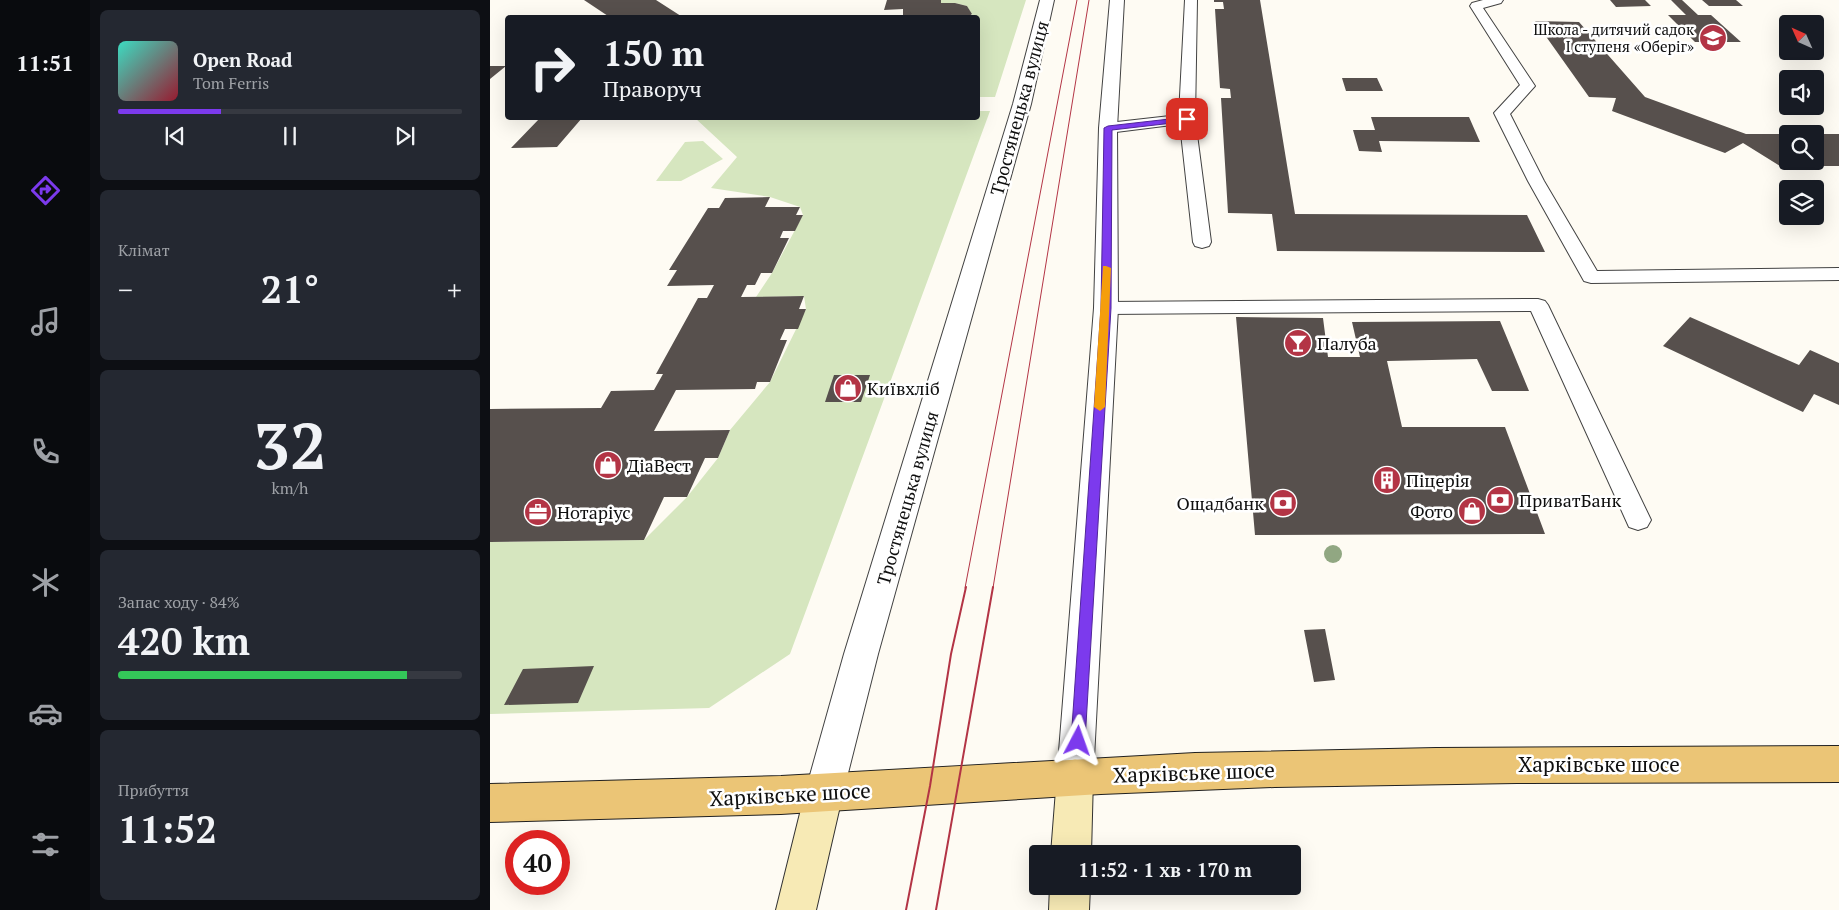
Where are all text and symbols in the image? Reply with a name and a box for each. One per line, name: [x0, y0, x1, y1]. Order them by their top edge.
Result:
north arrow: [1779, 15, 1824, 60]
map controls: [1779, 15, 1824, 225]
street label: Тростянецька вулиця: [984, 18, 1054, 198]
place label: Школа - дитячий садок І ступеня «Оберіг»: [1533, 19, 1695, 56]
school or university icon: Школа - дитячий садок І ступеня «Оберіг»: [1698, 23, 1728, 53]
text: 150 m: [603, 30, 704, 76]
icon: right: [520, 35, 585, 100]
text: Open Road: [193, 47, 293, 72]
text: 11:51: [16, 48, 74, 77]
button: sound: [1779, 70, 1824, 115]
text: Tom Ferris: [193, 72, 269, 94]
text: Праворуч: [603, 74, 702, 103]
pin: [1166, 98, 1208, 140]
icon: arrive: [1173, 105, 1201, 133]
icon: previous: [161, 122, 189, 150]
icon: pause: [276, 122, 304, 150]
icon: next: [391, 122, 419, 150]
button: search: [1779, 125, 1824, 170]
icon: directions: [28, 173, 63, 208]
button: layers: [1779, 180, 1824, 225]
text: Клімат: [118, 239, 170, 261]
text: 21°: [261, 264, 319, 314]
text: −: [118, 271, 133, 308]
text: +: [447, 271, 462, 308]
icon: music: [28, 304, 63, 339]
bar icon: Палуба: [1283, 328, 1313, 358]
place label: Палуба: [1317, 331, 1377, 355]
shop icon: Київхліб: [833, 373, 863, 403]
place label: Київхліб: [867, 376, 940, 400]
text: 32: [253, 401, 327, 488]
street label: Тростянецька вулиця: [871, 408, 943, 588]
icon: phone: [28, 434, 63, 469]
shop icon: ДіаВест: [593, 450, 623, 480]
place label: ДіаВест: [627, 453, 691, 477]
building icon: Піцерія: [1372, 465, 1402, 495]
place label: Піцерія: [1406, 468, 1470, 492]
text: km/h: [272, 477, 308, 499]
bank icon: ПриватБанк: [1485, 485, 1515, 515]
bank icon: Ощадбанк: [1268, 488, 1298, 518]
place label: ПриватБанк: [1519, 488, 1622, 512]
place label: Ощадбанк: [1177, 491, 1264, 515]
shop icon: Фото: [1457, 496, 1487, 526]
office icon: Нотаріус: [523, 497, 553, 527]
place label: Фото: [1410, 499, 1453, 523]
place label: Нотаріус: [557, 500, 631, 524]
icon: climate: [28, 565, 63, 600]
text: Запас ходу · 84%: [118, 591, 240, 613]
text: 420 km: [118, 616, 250, 666]
icon: car: [28, 696, 63, 731]
position arrow: [1051, 714, 1103, 766]
street label: Харківське шосе: [1518, 750, 1680, 778]
street label: Харківське шосе: [1113, 755, 1275, 789]
street label: Харківське шосе: [709, 776, 871, 812]
text: Прибуття: [118, 779, 189, 801]
text: 11:52: [118, 804, 217, 854]
icon: filters: [28, 827, 63, 862]
speed limit sign: 40: [505, 830, 570, 895]
text: 11:52 · 1 хв · 170 m: [1078, 857, 1252, 882]

